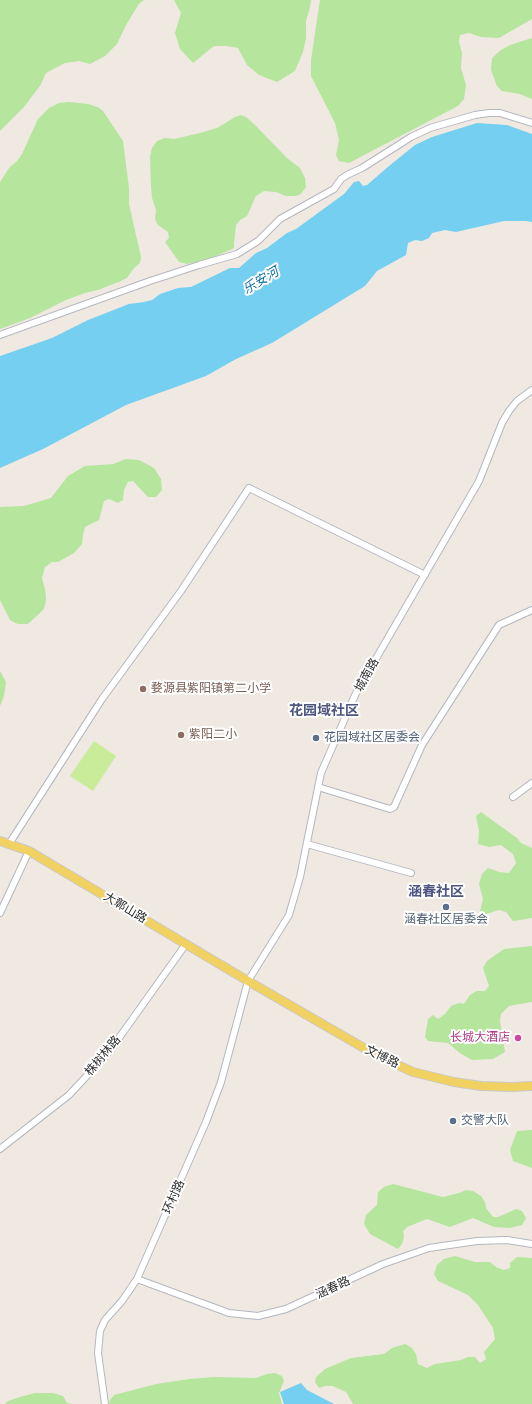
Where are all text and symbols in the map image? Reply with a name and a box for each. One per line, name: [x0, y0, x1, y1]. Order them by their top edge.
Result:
water label: 乐安河: [240, 264, 282, 298]
street label: 城南路: [352, 656, 382, 694]
place label: 婺源县紫阳镇第二小学: [151, 682, 271, 696]
marker: 婺源县紫阳镇第二小学: [138, 684, 148, 694]
district label: 花园域社区: [289, 703, 359, 719]
place label: 紫阳二小: [189, 728, 237, 742]
marker: 紫阳二小: [176, 730, 186, 740]
place label: 花园域社区居委会: [324, 731, 420, 745]
marker: 花园域社区居委会: [311, 733, 321, 743]
district label: 涵春社区: [408, 884, 464, 900]
street label: 大鄣山路: [101, 889, 149, 927]
marker: 涵春社区居委会: [441, 902, 451, 912]
place label: 涵春社区居委会: [404, 913, 488, 927]
place label: 长城大酒店: [450, 1031, 510, 1045]
street label: 株树林路: [82, 1033, 124, 1079]
marker: 长城大酒店: [513, 1033, 523, 1043]
street label: 文博路: [363, 1043, 401, 1071]
place label: 交警大队: [461, 1114, 509, 1128]
marker: 交警大队: [448, 1116, 458, 1126]
street label: 环村路: [160, 1178, 188, 1216]
street label: 涵春路: [314, 1274, 352, 1302]

